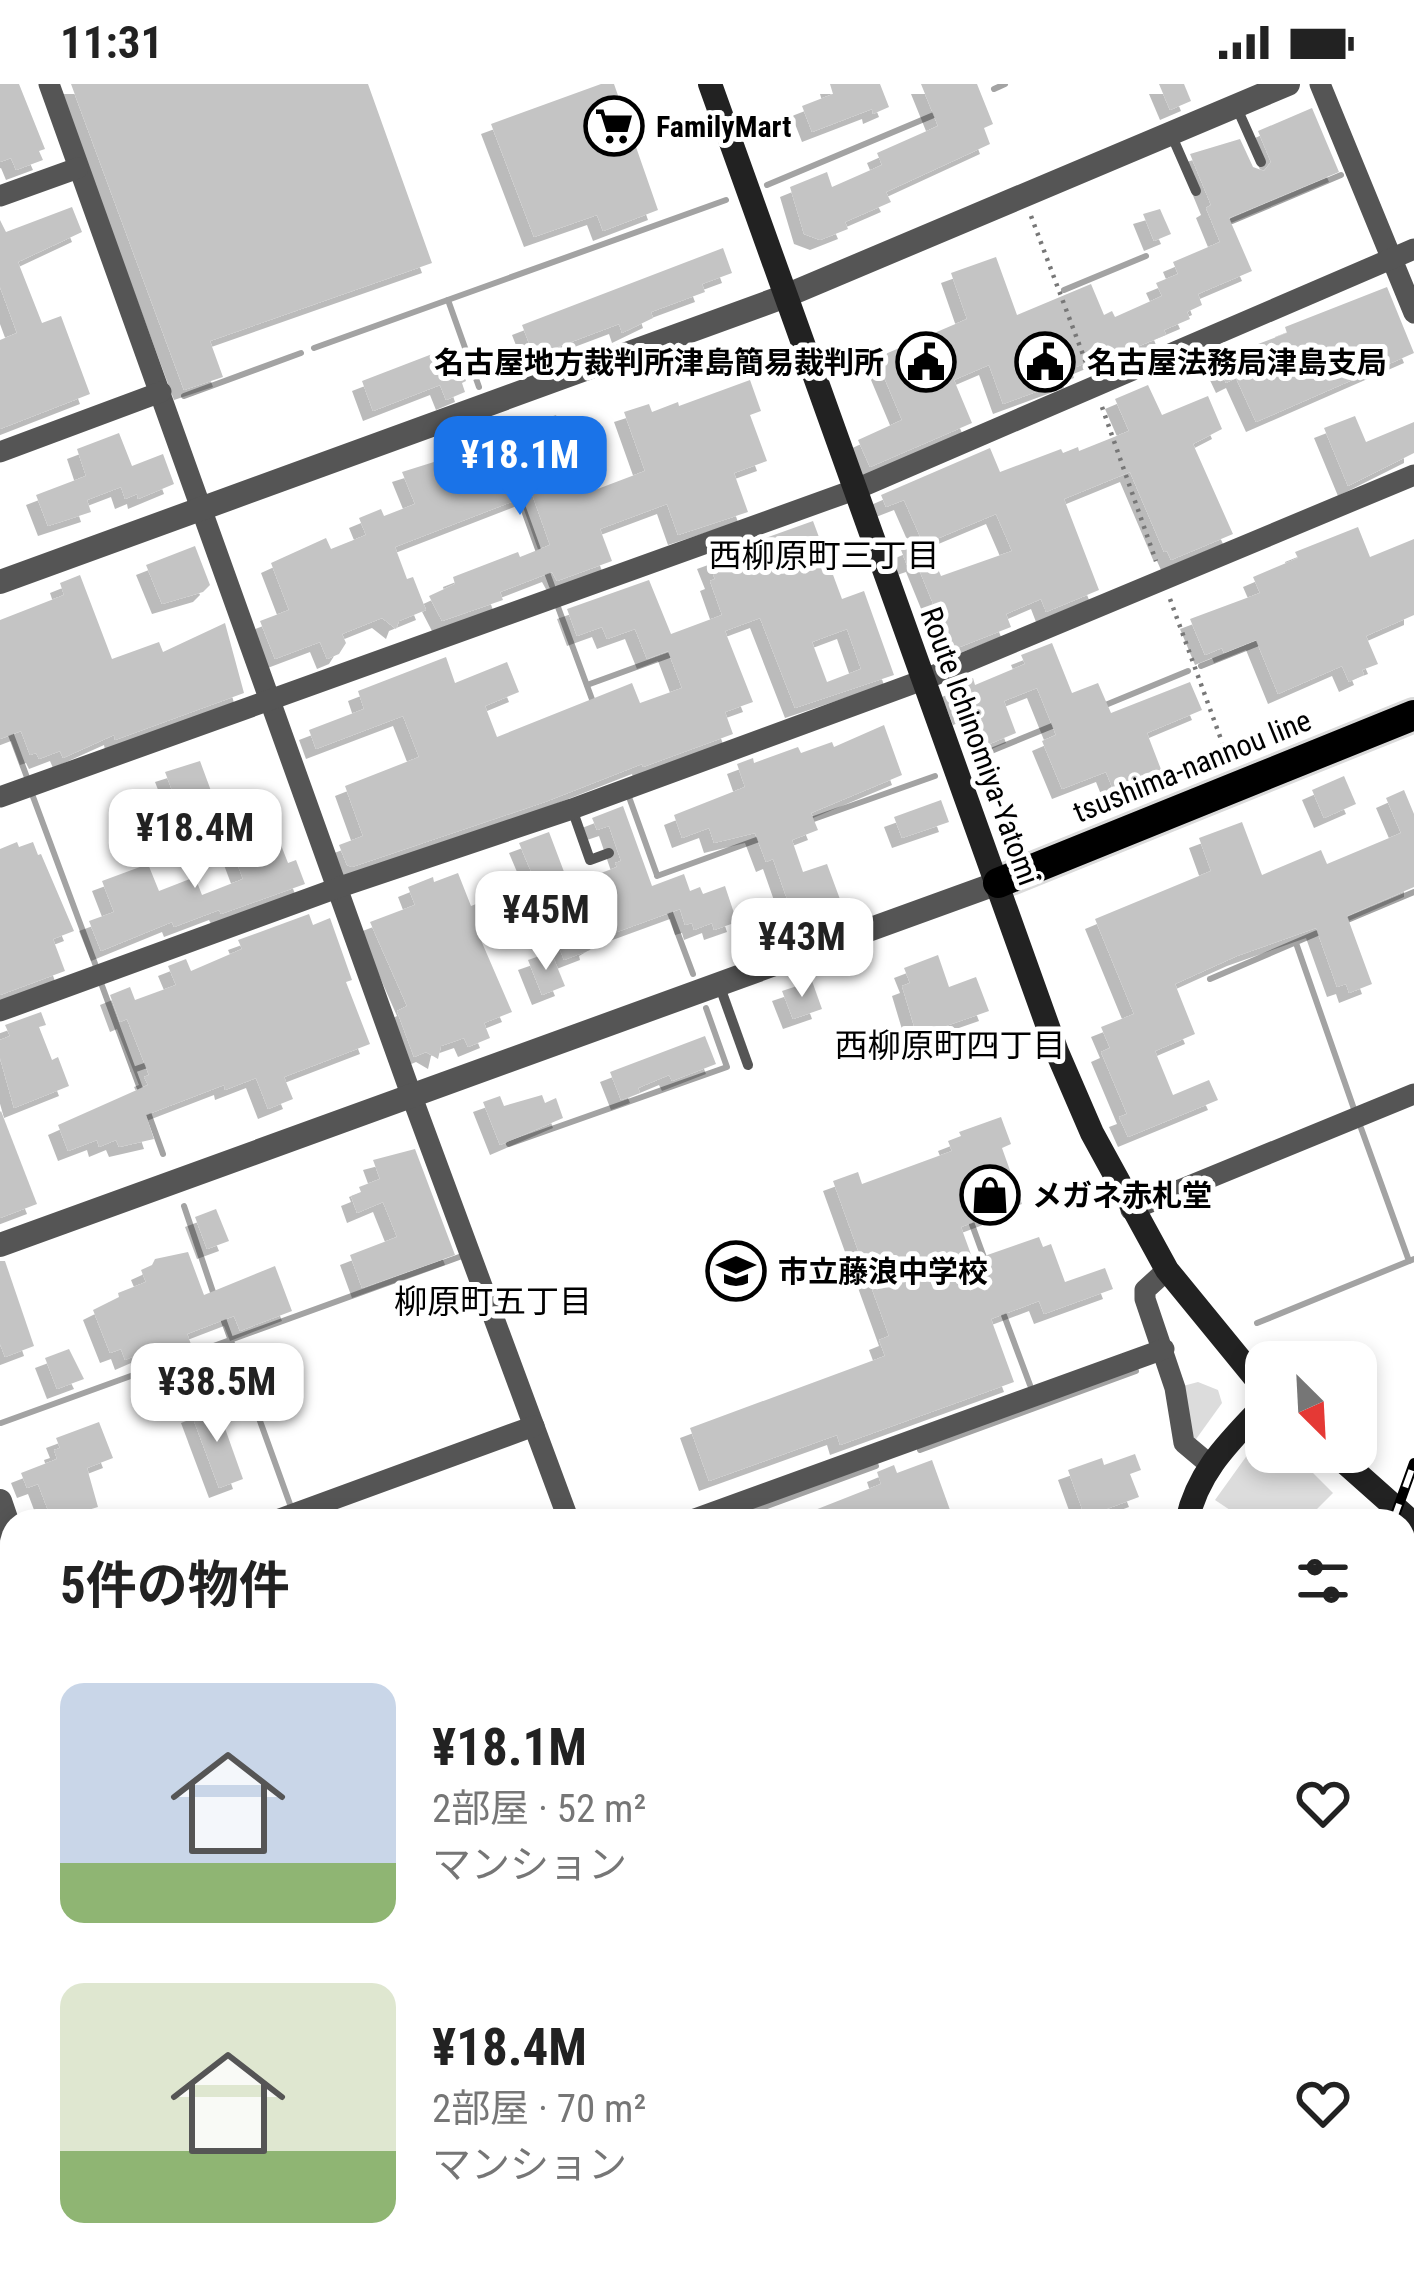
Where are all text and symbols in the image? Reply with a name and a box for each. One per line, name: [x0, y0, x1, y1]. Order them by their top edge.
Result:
text: 11:31: [60, 16, 163, 69]
supermarket icon: FamilyMart: [583, 95, 645, 157]
place label: FamilyMart: [656, 109, 791, 144]
public building icon: 名古屋地方裁判所津島簡易裁判所: [895, 331, 957, 393]
public building icon: 名古屋法務局津島支局: [1014, 331, 1076, 393]
place label: 名古屋地方裁判所津島簡易裁判所: [434, 345, 884, 380]
place label: 名古屋法務局津島支局: [1087, 345, 1387, 380]
pin: ¥18.1M: [422, 416, 618, 518]
text: ¥18.1M: [461, 432, 579, 478]
district label: 西柳原町三丁目: [709, 536, 940, 575]
street label: Route Ichinomiya-Yatomi: [913, 602, 1047, 890]
street label: tsushima-nannou line: [1068, 702, 1316, 830]
pin: ¥18.4M: [97, 789, 293, 891]
text: ¥18.4M: [136, 805, 254, 851]
pin: ¥45M: [475, 871, 617, 973]
text: ¥45M: [502, 887, 590, 933]
pin: ¥43M: [731, 898, 873, 1000]
text: ¥43M: [758, 914, 846, 960]
district label: 西柳原町四丁目: [835, 1026, 1066, 1065]
shop icon: メガネ赤札堂: [959, 1164, 1021, 1226]
place label: メガネ赤札堂: [1032, 1178, 1212, 1213]
school or university icon: 市立藤浪中学校: [705, 1240, 767, 1302]
place label: 市立藤浪中学校: [778, 1254, 988, 1289]
district label: 柳原町五丁目: [394, 1282, 592, 1321]
north arrow: [1245, 1341, 1377, 1473]
map controls: [1245, 1341, 1377, 1473]
pin: ¥38.5M: [119, 1343, 315, 1445]
text: ¥38.5M: [158, 1359, 276, 1405]
icon: filters: [1290, 1548, 1356, 1614]
text: 5件の物件: [60, 1556, 290, 1615]
text: ¥18.1M: [432, 1718, 587, 1777]
icon: home: [156, 1731, 300, 1875]
icon: heart: [1290, 1770, 1356, 1836]
text: 2部屋 · 52 m²: [432, 1786, 646, 1832]
text: マンション: [432, 1842, 627, 1888]
text: ¥18.4M: [432, 2018, 587, 2077]
icon: home: [156, 2031, 300, 2175]
icon: heart: [1290, 2070, 1356, 2136]
text: 2部屋 · 70 m²: [432, 2086, 646, 2132]
text: マンション: [432, 2142, 627, 2188]

